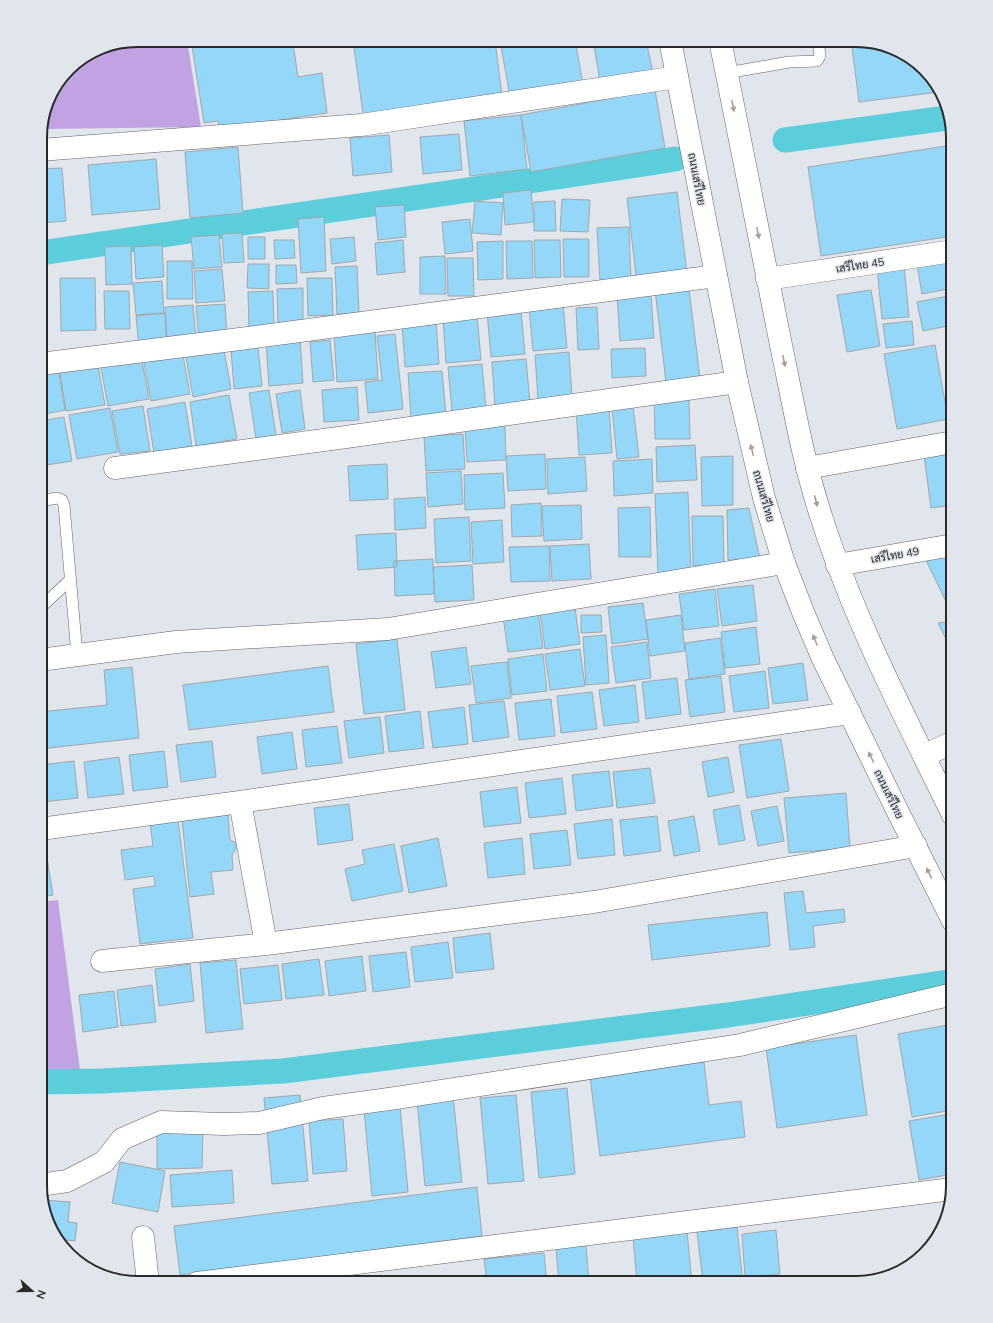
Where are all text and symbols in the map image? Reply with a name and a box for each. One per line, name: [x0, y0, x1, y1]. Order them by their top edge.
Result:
one-way arrow: [730, 100, 736, 112]
street label: ถนนเสรีไทย: [685, 151, 710, 207]
one-way arrow: [756, 227, 762, 239]
street label: เสรีไทย 45: [835, 253, 886, 276]
one-way arrow: [782, 355, 788, 367]
one-way arrow: [749, 444, 755, 456]
street label: ถนนเสรีไทย: [750, 468, 779, 524]
one-way arrow: [814, 495, 820, 507]
street label: เสรีไทย 49: [869, 543, 920, 566]
one-way arrow: [812, 634, 818, 646]
one-way arrow: [868, 751, 874, 763]
street label: ถนนเสรีไทย: [871, 767, 908, 821]
one-way arrow: [926, 868, 933, 879]
north arrow: [12, 1271, 52, 1311]
text: N: [33, 1288, 49, 1301]

